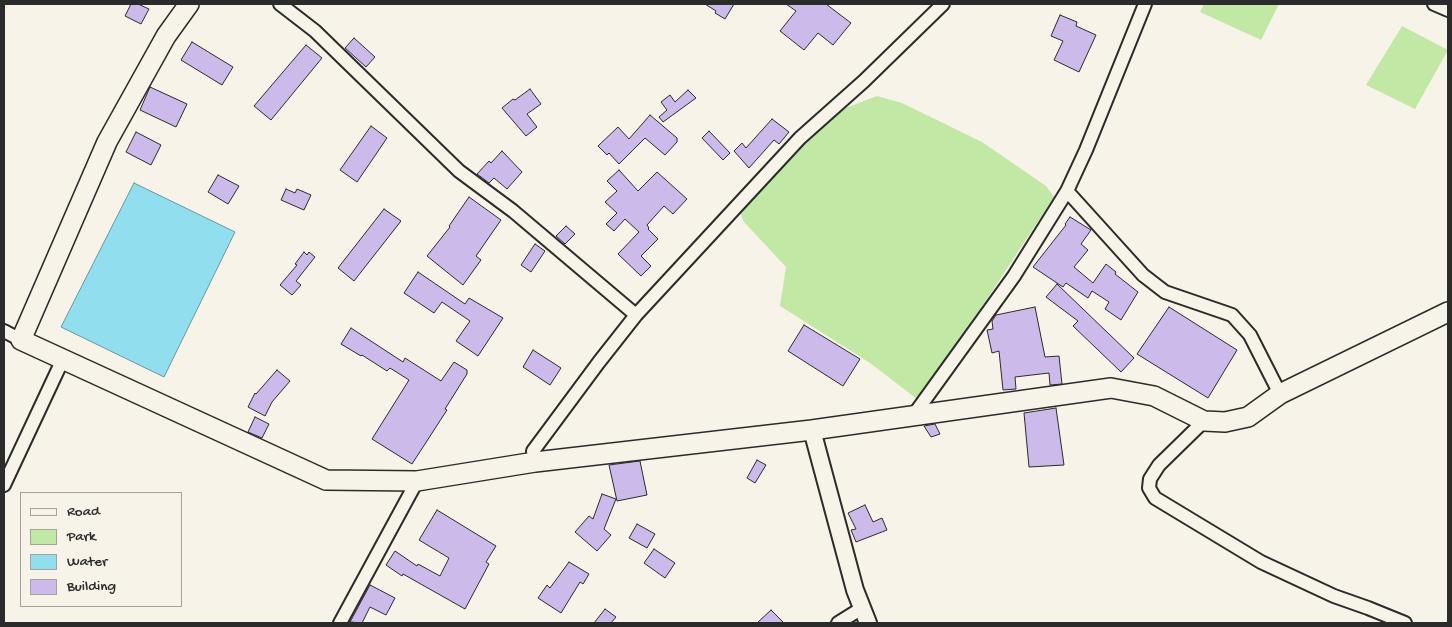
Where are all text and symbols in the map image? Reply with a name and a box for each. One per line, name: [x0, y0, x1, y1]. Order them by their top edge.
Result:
legend: [20, 492, 182, 607]
text: Road: [67, 503, 100, 521]
text: Park: [67, 528, 96, 546]
text: Water: [67, 553, 107, 571]
text: Building: [67, 578, 116, 596]

